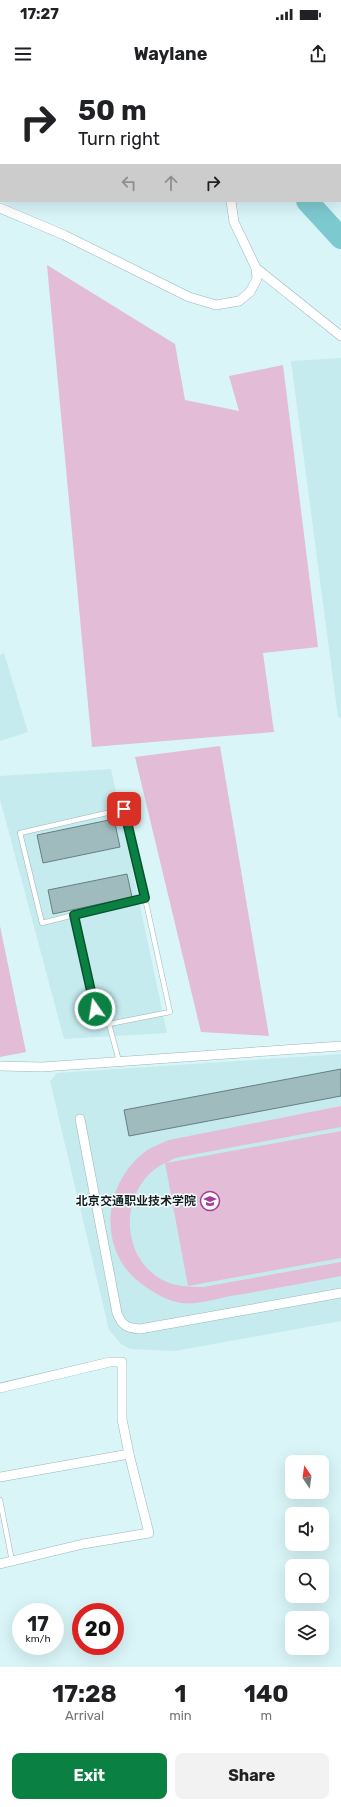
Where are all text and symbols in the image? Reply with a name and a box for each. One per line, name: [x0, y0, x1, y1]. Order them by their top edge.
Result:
text: 17:27: [20, 5, 59, 23]
icon: menu: [12, 43, 34, 65]
text: Waylane: [134, 43, 207, 65]
icon: share: [307, 43, 329, 65]
text: 50 m: [78, 94, 147, 127]
icon: right: [12, 96, 64, 148]
text: Turn right: [78, 128, 160, 150]
icon: left: [118, 172, 140, 194]
icon: ahead: [160, 172, 182, 194]
icon: right: [202, 172, 224, 194]
pin: [107, 792, 141, 826]
icon: arrive: [113, 798, 135, 820]
position arrow: [74, 988, 116, 1030]
school or university icon: 北京交通职业技术学院: [199, 1190, 221, 1212]
place label: 北京交通职业技术学院: [76, 1194, 196, 1208]
north arrow: [285, 1455, 329, 1499]
map controls: [285, 1455, 329, 1655]
button: sound: [285, 1507, 329, 1551]
button: search: [285, 1559, 329, 1603]
speed limit sign: 20: [72, 1603, 124, 1655]
button: layers: [285, 1611, 329, 1655]
text: 17: [27, 1612, 49, 1636]
text: km/h: [26, 1633, 50, 1645]
text: 17:28: [52, 1680, 117, 1708]
text: 1: [174, 1680, 186, 1708]
text: 140: [244, 1680, 289, 1708]
text: Arrival: [65, 1708, 104, 1723]
text: min: [169, 1708, 192, 1723]
text: m: [261, 1708, 272, 1723]
button: Exit: [12, 1753, 167, 1799]
button: Share: [175, 1753, 329, 1799]

